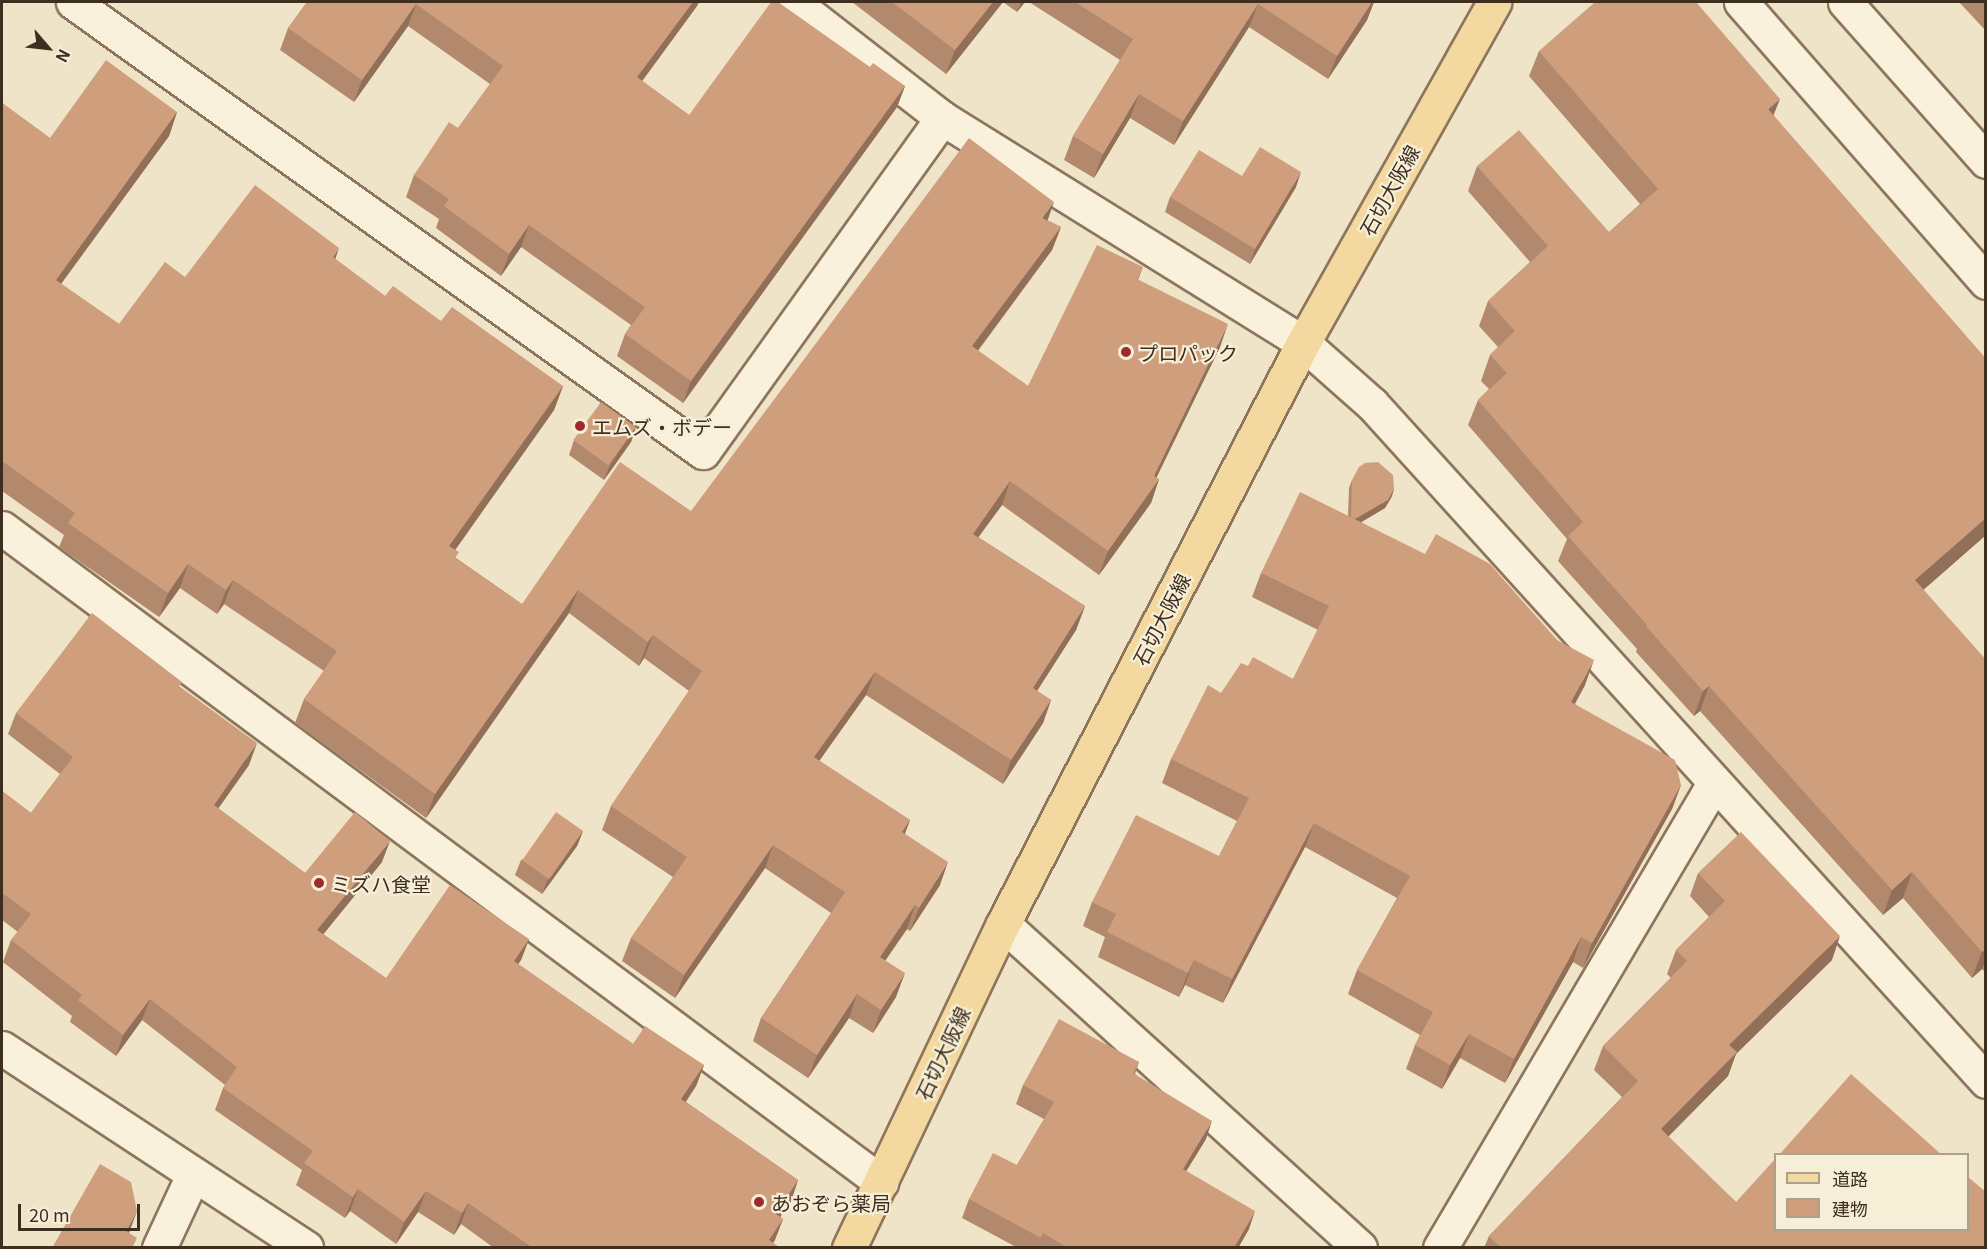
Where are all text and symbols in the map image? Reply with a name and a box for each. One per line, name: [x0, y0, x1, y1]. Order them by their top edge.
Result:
north arrow: [18, 18, 78, 78]
text: N: [50, 46, 77, 67]
street label: 石切大阪線: [1354, 140, 1424, 240]
place label: プロパック: [1138, 340, 1238, 364]
marker: プロパック: [1119, 345, 1133, 359]
place label: エムズ・ボデー: [592, 414, 732, 438]
marker: エムズ・ボデー: [573, 419, 587, 433]
street label: 石切大阪線: [1128, 569, 1194, 669]
place label: ミズハ食堂: [331, 871, 431, 895]
marker: ミズハ食堂: [312, 876, 326, 890]
street label: 石切大阪線: [910, 1003, 974, 1103]
legend: [1774, 1153, 1969, 1231]
text: 道路: [1832, 1165, 1868, 1191]
place label: あおぞら薬局: [771, 1190, 891, 1214]
scale bar: [21, 1192, 142, 1230]
marker: あおぞら薬局: [752, 1195, 766, 1209]
text: 建物: [1832, 1195, 1868, 1221]
text: 20 m: [29, 1201, 70, 1227]

